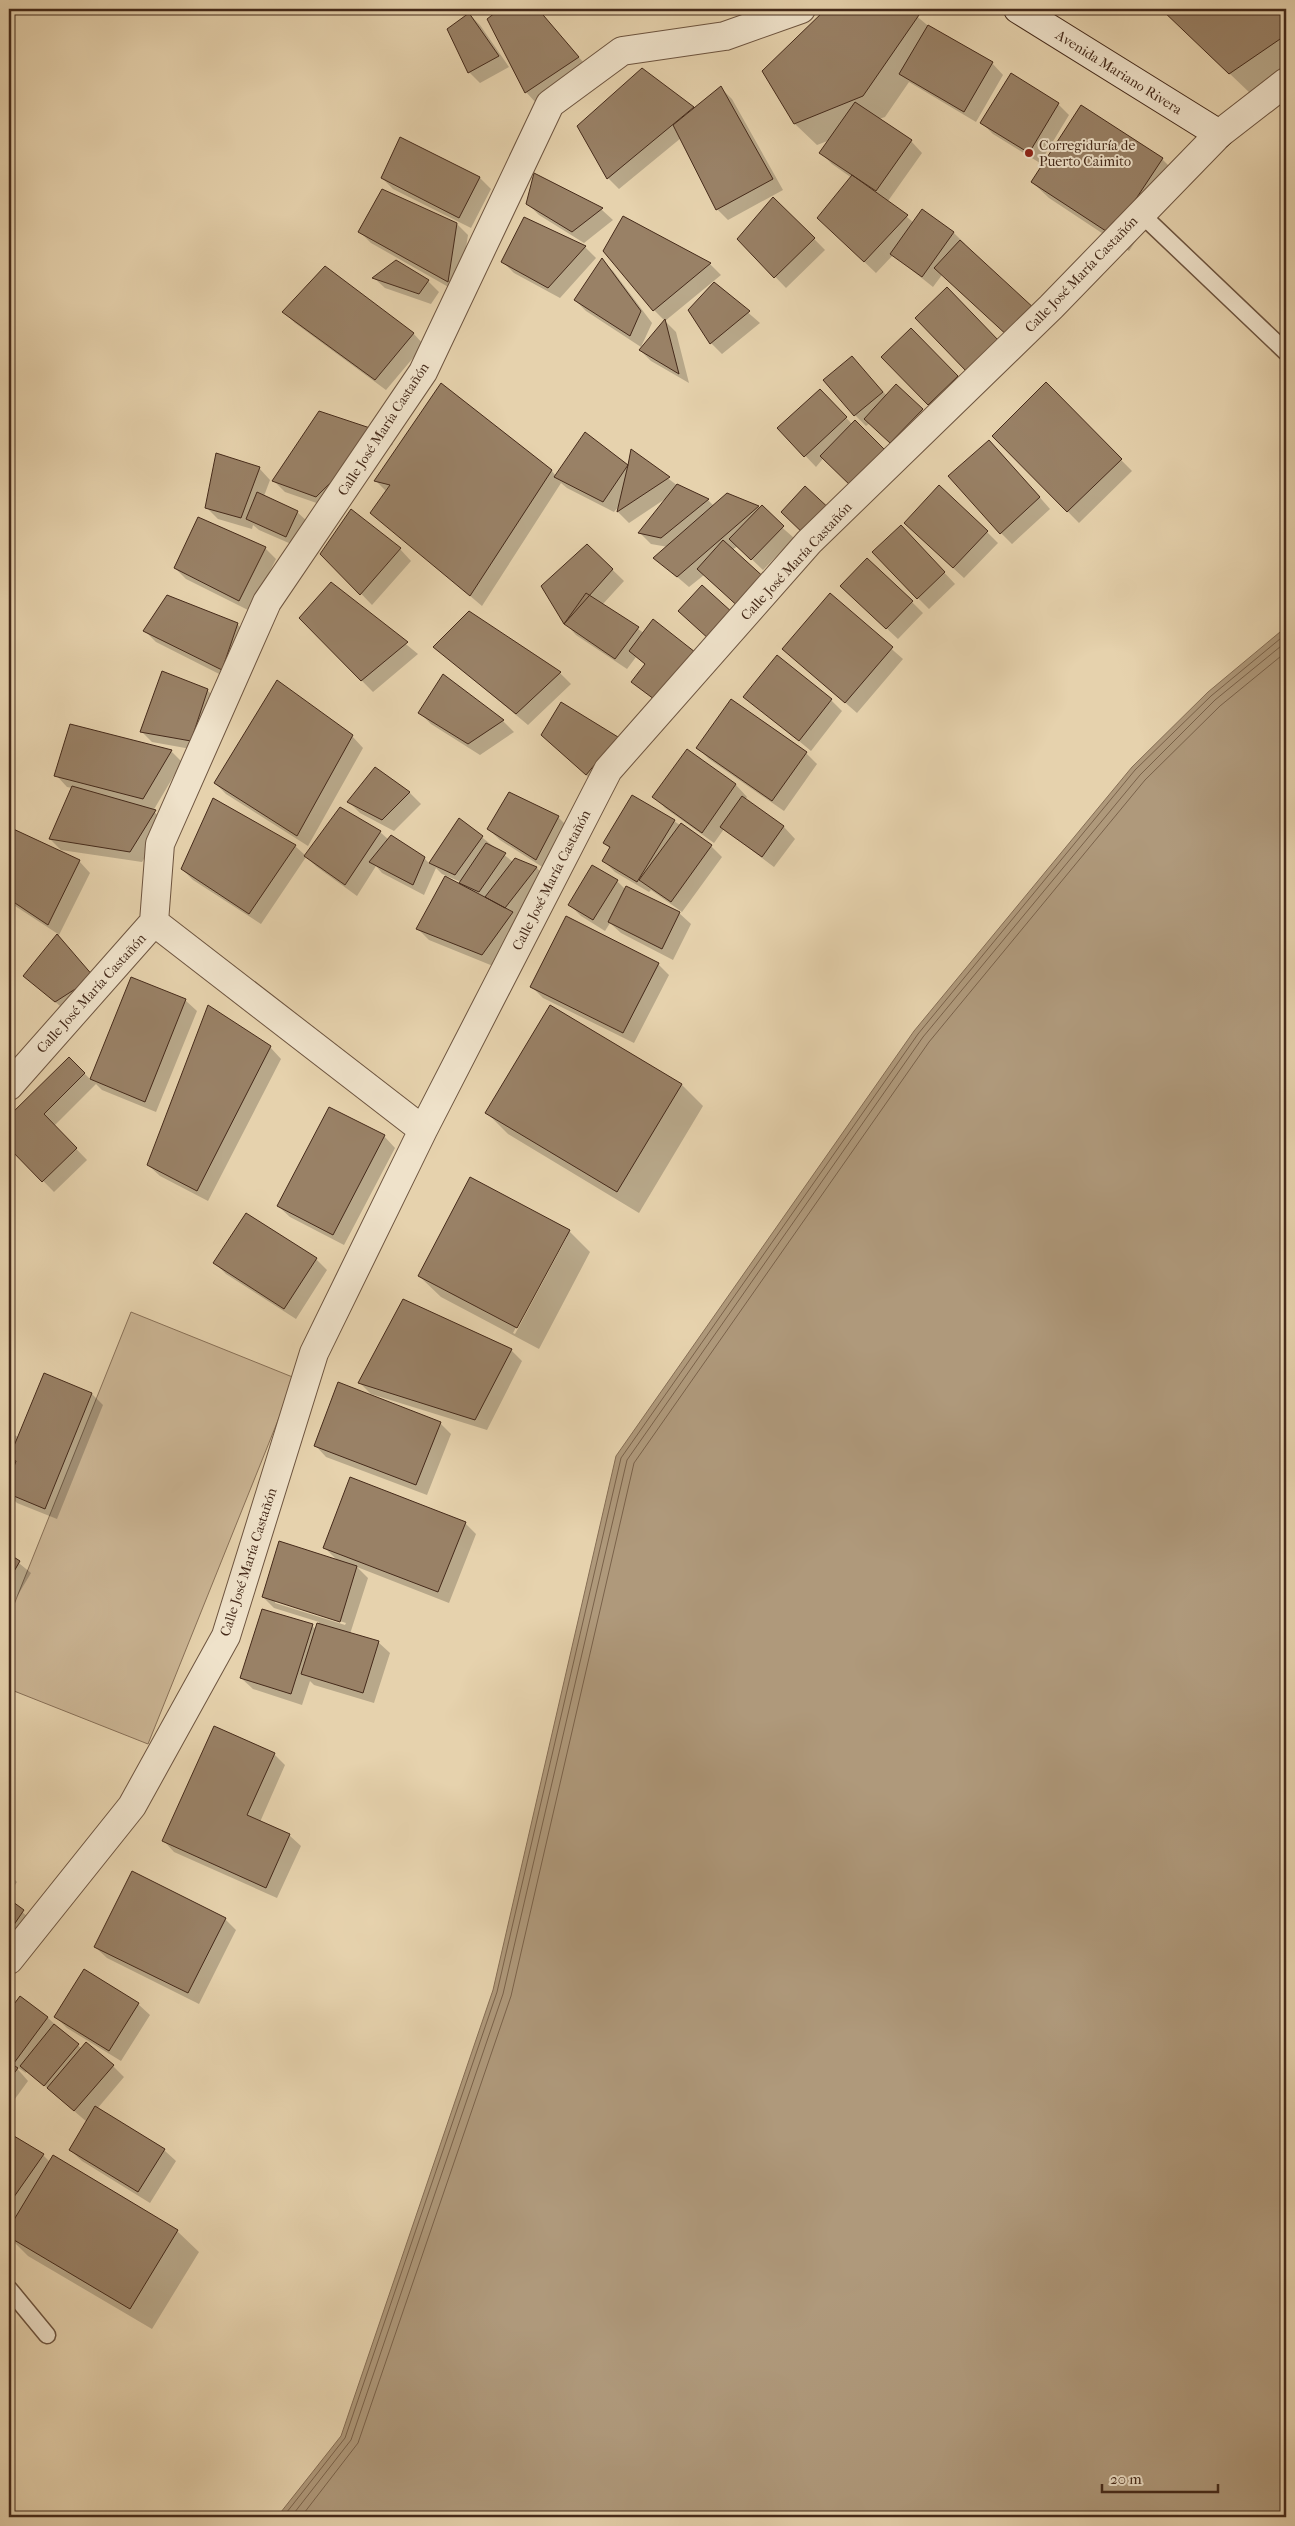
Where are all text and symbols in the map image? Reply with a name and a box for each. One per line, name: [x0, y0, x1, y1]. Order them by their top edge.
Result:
street label: Avenida Mariano Rivera: [1052, 26, 1186, 119]
place label: Corregiduría de Puerto Caimito: [1039, 137, 1135, 170]
marker: Corregiduría de Puerto Caimito: [1023, 147, 1035, 159]
street label: Calle José María Castañón: [1021, 213, 1141, 336]
street label: Calle José María Castañón: [334, 360, 433, 499]
street label: Calle José María Castañón: [737, 499, 856, 624]
street label: Calle José María Castañón: [509, 807, 594, 953]
street label: Calle José María Castañón: [33, 930, 150, 1057]
street label: Calle José María Castañón: [216, 1486, 281, 1639]
scale bar: [1102, 2461, 1219, 2493]
text: 20 m: [1110, 2470, 1142, 2488]

